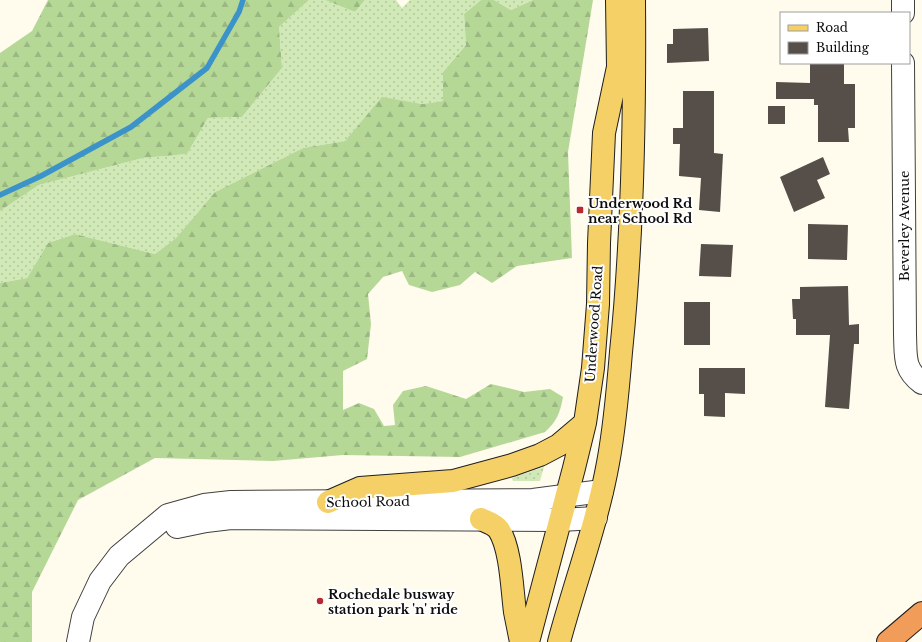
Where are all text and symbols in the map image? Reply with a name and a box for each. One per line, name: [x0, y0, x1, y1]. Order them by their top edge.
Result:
legend: [780, 12, 910, 64]
text: Road: [816, 20, 848, 35]
text: Building: [816, 40, 870, 55]
street label: Beverley Avenue: [896, 171, 913, 281]
place label: Underwood Rd near School Rd: [588, 195, 692, 227]
marker: Underwood Rd near School Rd: [575, 205, 585, 215]
street label: Underwood Road: [581, 265, 607, 383]
street label: School Road: [326, 493, 410, 511]
place label: Rochedale busway station park 'n' ride: [328, 586, 458, 618]
marker: Rochedale busway station park 'n' ride: [315, 596, 325, 606]

